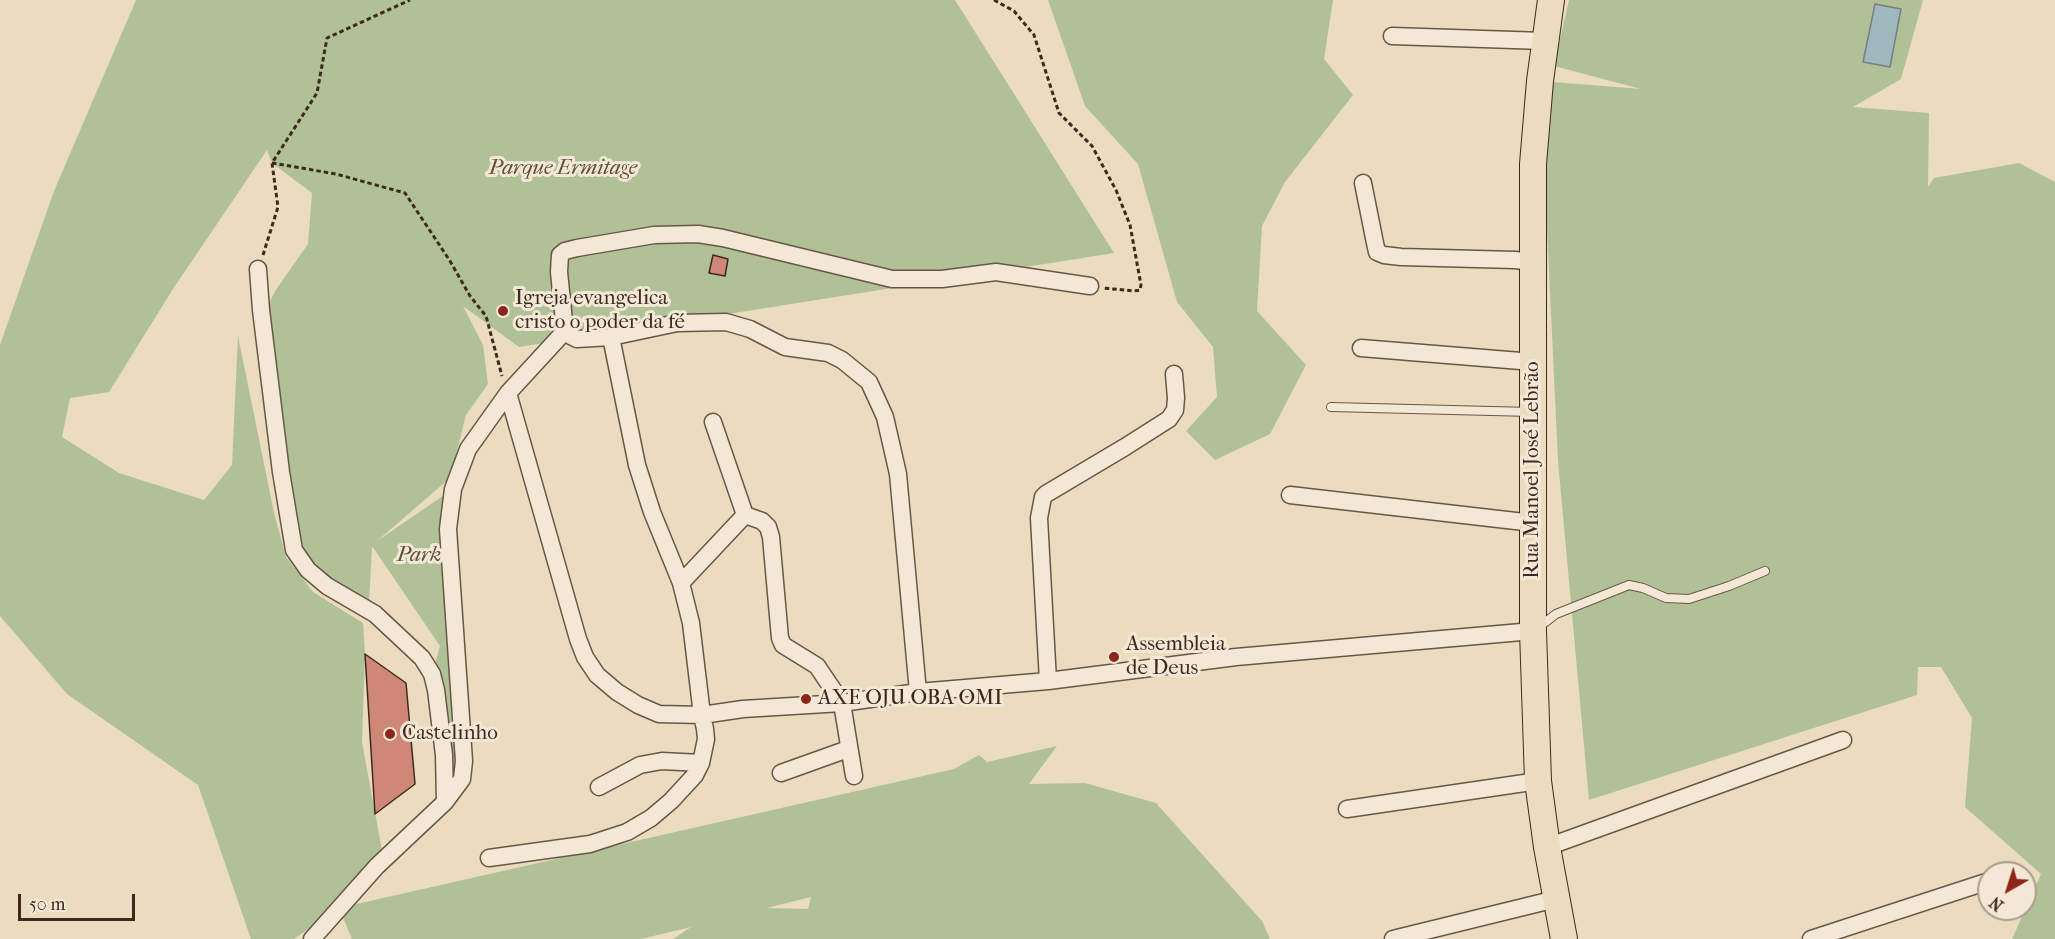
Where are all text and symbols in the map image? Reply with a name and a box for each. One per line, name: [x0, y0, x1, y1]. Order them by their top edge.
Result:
park label: Parque Ermitage: [489, 156, 637, 182]
place label: Igreja evangelica cristo o poder da fé: [515, 286, 685, 336]
marker: Igreja evangelica cristo o poder da fé: [496, 304, 510, 318]
street label: Rua Manoel José Lebrão: [1520, 361, 1546, 579]
park label: Park: [397, 543, 441, 569]
place label: Assembleia de Deus: [1126, 632, 1226, 682]
marker: Assembleia de Deus: [1107, 650, 1121, 664]
place label: AXE OJU OBA OMI: [818, 686, 1002, 712]
marker: AXE OJU OBA OMI: [799, 692, 813, 706]
place label: Castelinho: [402, 721, 498, 747]
marker: Castelinho: [383, 727, 397, 741]
north arrow: [1977, 861, 2037, 921]
scale bar: [21, 882, 138, 920]
text: N: [1986, 893, 2007, 915]
text: 50 m: [29, 894, 65, 915]

